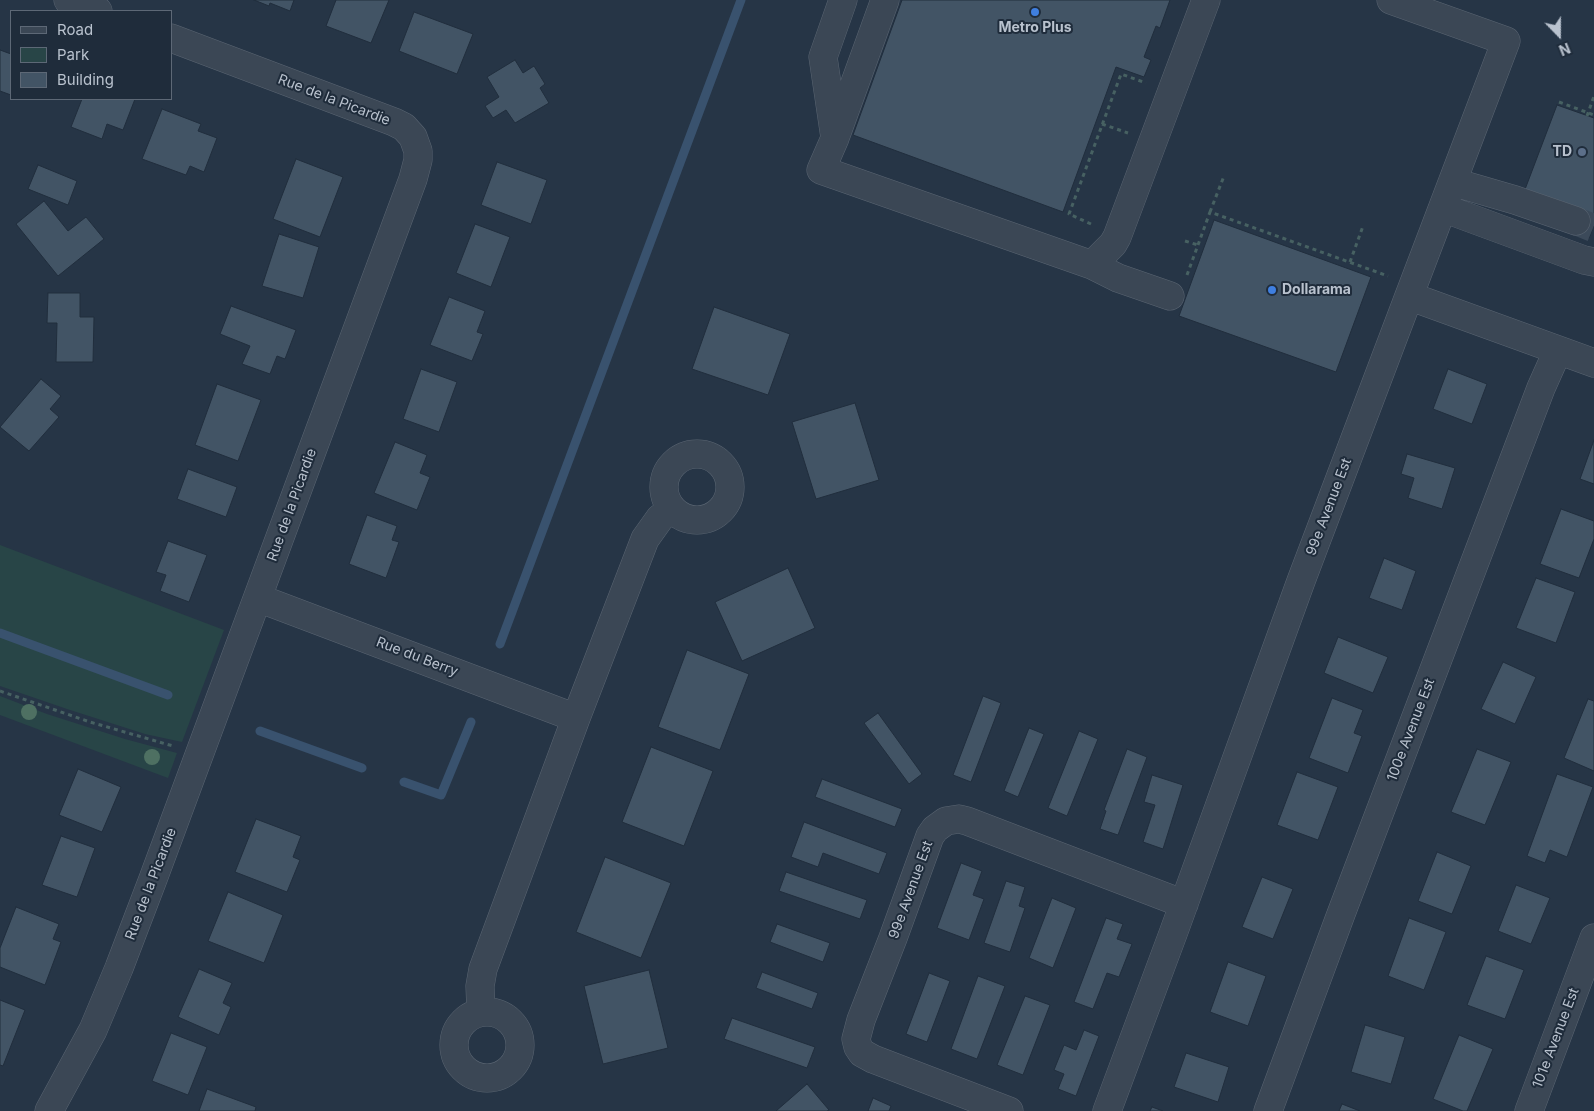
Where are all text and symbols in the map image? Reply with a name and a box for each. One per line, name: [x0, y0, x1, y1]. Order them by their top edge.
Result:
marker: Metro Plus: [1029, 6, 1041, 18]
legend: [10, 10, 172, 100]
north arrow: [1534, 10, 1584, 60]
text: Road: [57, 20, 93, 39]
place label: Metro Plus: [998, 20, 1072, 36]
text: N: [1557, 39, 1573, 59]
text: Park: [57, 45, 89, 64]
text: Building: [57, 70, 114, 89]
street label: Rue de la Picardie: [276, 71, 392, 129]
place label: TD: [1553, 144, 1572, 160]
marker: TD: [1576, 146, 1588, 158]
place label: Dollarama: [1282, 282, 1351, 298]
marker: Dollarama: [1266, 284, 1278, 296]
street label: Rue de la Picardie: [264, 446, 320, 564]
street label: 99e Avenue Est: [1303, 456, 1355, 558]
street label: Rue du Berry: [374, 634, 460, 680]
street label: 100e Avenue Est: [1384, 676, 1438, 784]
street label: Rue de la Picardie: [122, 826, 180, 942]
street label: 99e Avenue Est: [885, 839, 937, 941]
street label: 101e Avenue Est: [1529, 986, 1583, 1090]

